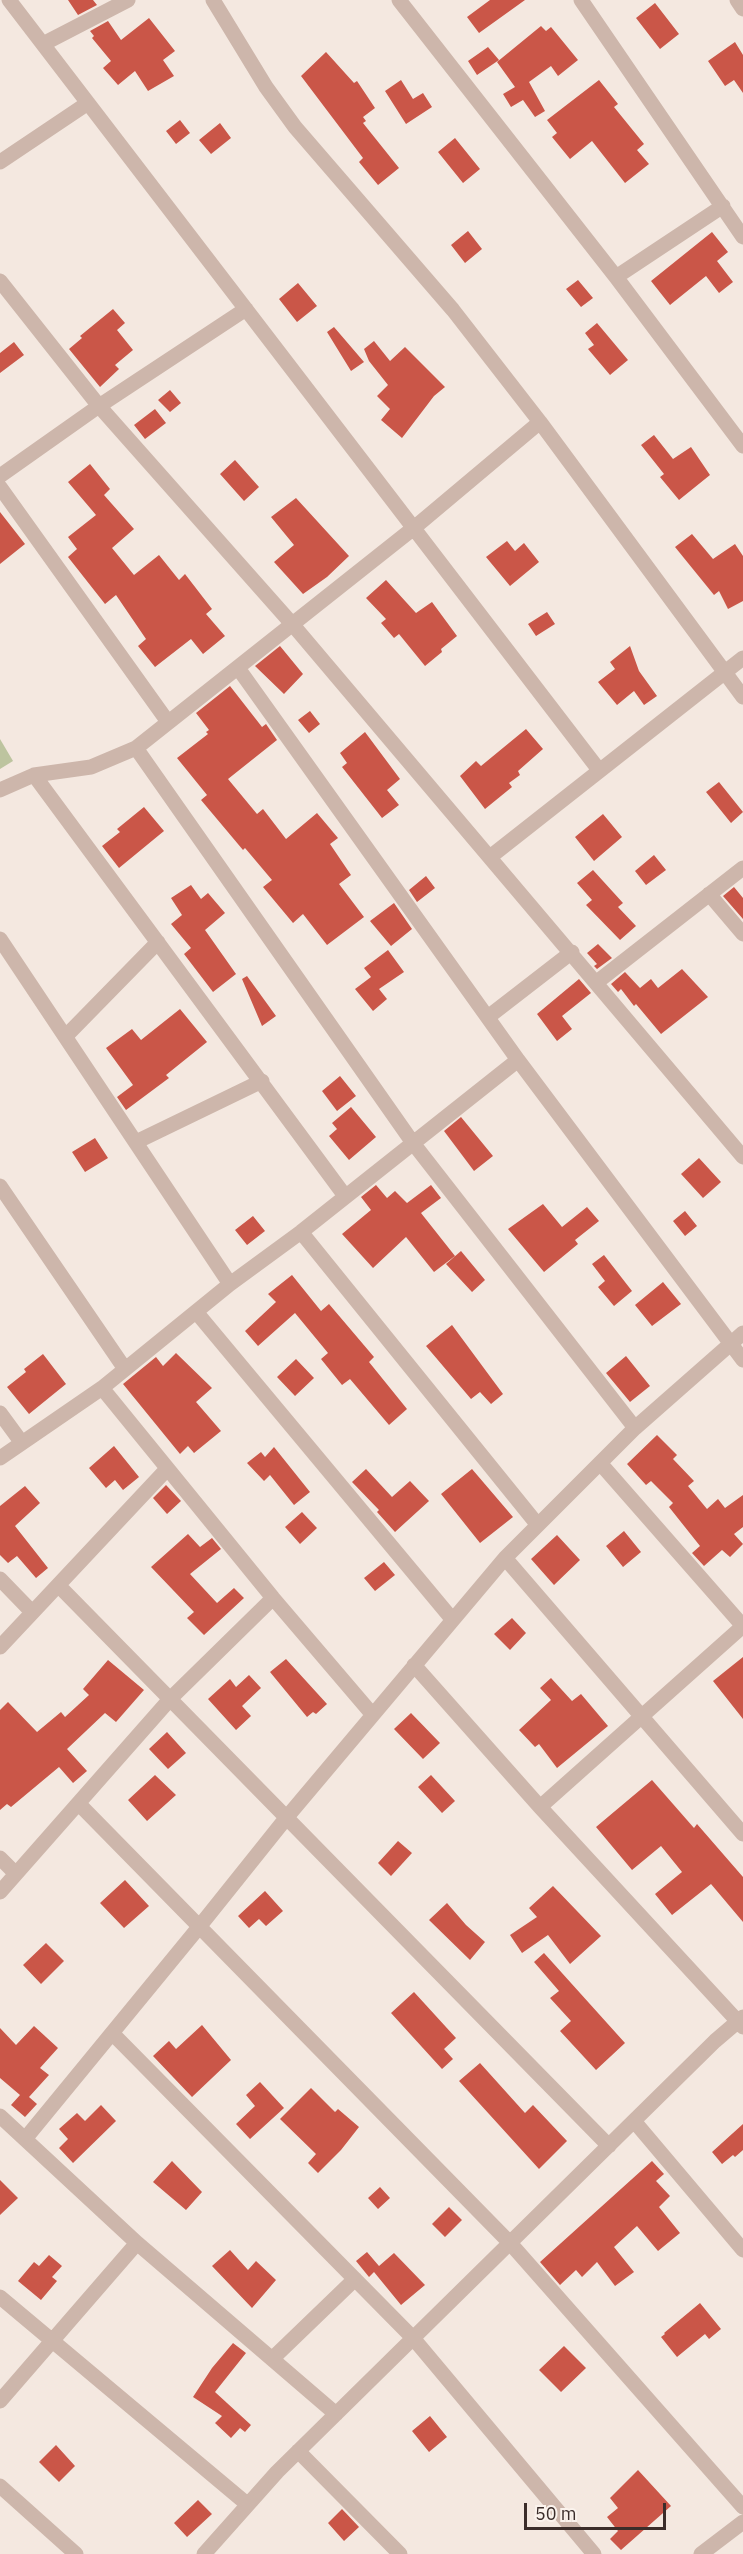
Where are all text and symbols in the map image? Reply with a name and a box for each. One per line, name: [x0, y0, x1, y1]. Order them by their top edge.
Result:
scale bar: [527, 2491, 670, 2529]
text: 50 m: [535, 2502, 577, 2525]

